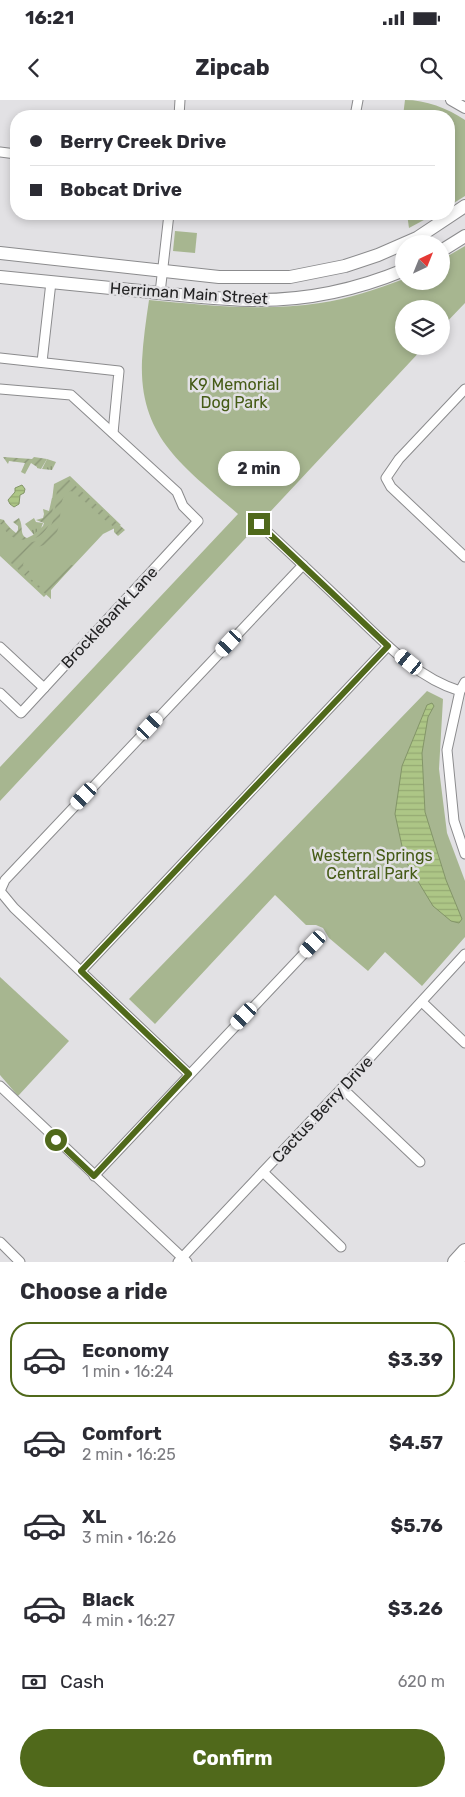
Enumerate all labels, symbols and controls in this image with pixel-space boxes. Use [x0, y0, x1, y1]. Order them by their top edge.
text: 16:21 [25, 6, 74, 29]
icon: back [20, 54, 48, 82]
text: Zipcab [195, 54, 270, 81]
icon: search [417, 54, 445, 82]
text: Berry Creek Drive [60, 130, 226, 153]
text: Bobcat Drive [60, 178, 182, 201]
north arrow [395, 235, 450, 290]
map controls [395, 235, 450, 355]
street label: Herriman Main Street [109, 278, 269, 308]
button: layers [395, 300, 450, 355]
park label: K9 Memorial Dog Park [189, 375, 279, 412]
callout: 2 min [218, 452, 300, 486]
text: 2 min [237, 459, 281, 478]
route end [248, 513, 270, 535]
street label: Brocklebank Lane [57, 562, 161, 672]
car [213, 627, 244, 659]
car [392, 647, 425, 677]
car [134, 710, 165, 742]
car [68, 780, 99, 812]
park label: Western Springs Central Park [311, 846, 433, 883]
car [297, 928, 328, 960]
car [228, 1000, 259, 1032]
street label: Cactus Berry Drive [268, 1052, 377, 1167]
route start [45, 1129, 67, 1151]
text: Choose a ride [20, 1278, 167, 1305]
icon: car [22, 1337, 67, 1382]
text: Economy [82, 1339, 169, 1362]
text: $3.39 [388, 1348, 443, 1371]
text: 1 min · 16:24 [82, 1362, 173, 1381]
icon: car [22, 1420, 67, 1465]
text: Comfort [82, 1422, 162, 1445]
text: $4.57 [389, 1431, 443, 1454]
text: 2 min · 16:25 [82, 1445, 176, 1464]
icon: car [22, 1503, 67, 1548]
text: XL [82, 1505, 106, 1528]
text: $5.76 [391, 1514, 443, 1537]
text: 3 min · 16:26 [82, 1528, 176, 1547]
icon: car [22, 1586, 67, 1631]
text: Black [82, 1588, 134, 1611]
text: $3.26 [388, 1597, 443, 1620]
text: 4 min · 16:27 [82, 1611, 175, 1630]
icon: cash [20, 1668, 48, 1696]
text: Cash [60, 1670, 104, 1693]
text: 620 m [398, 1672, 445, 1691]
button: Confirm [20, 1729, 445, 1787]

